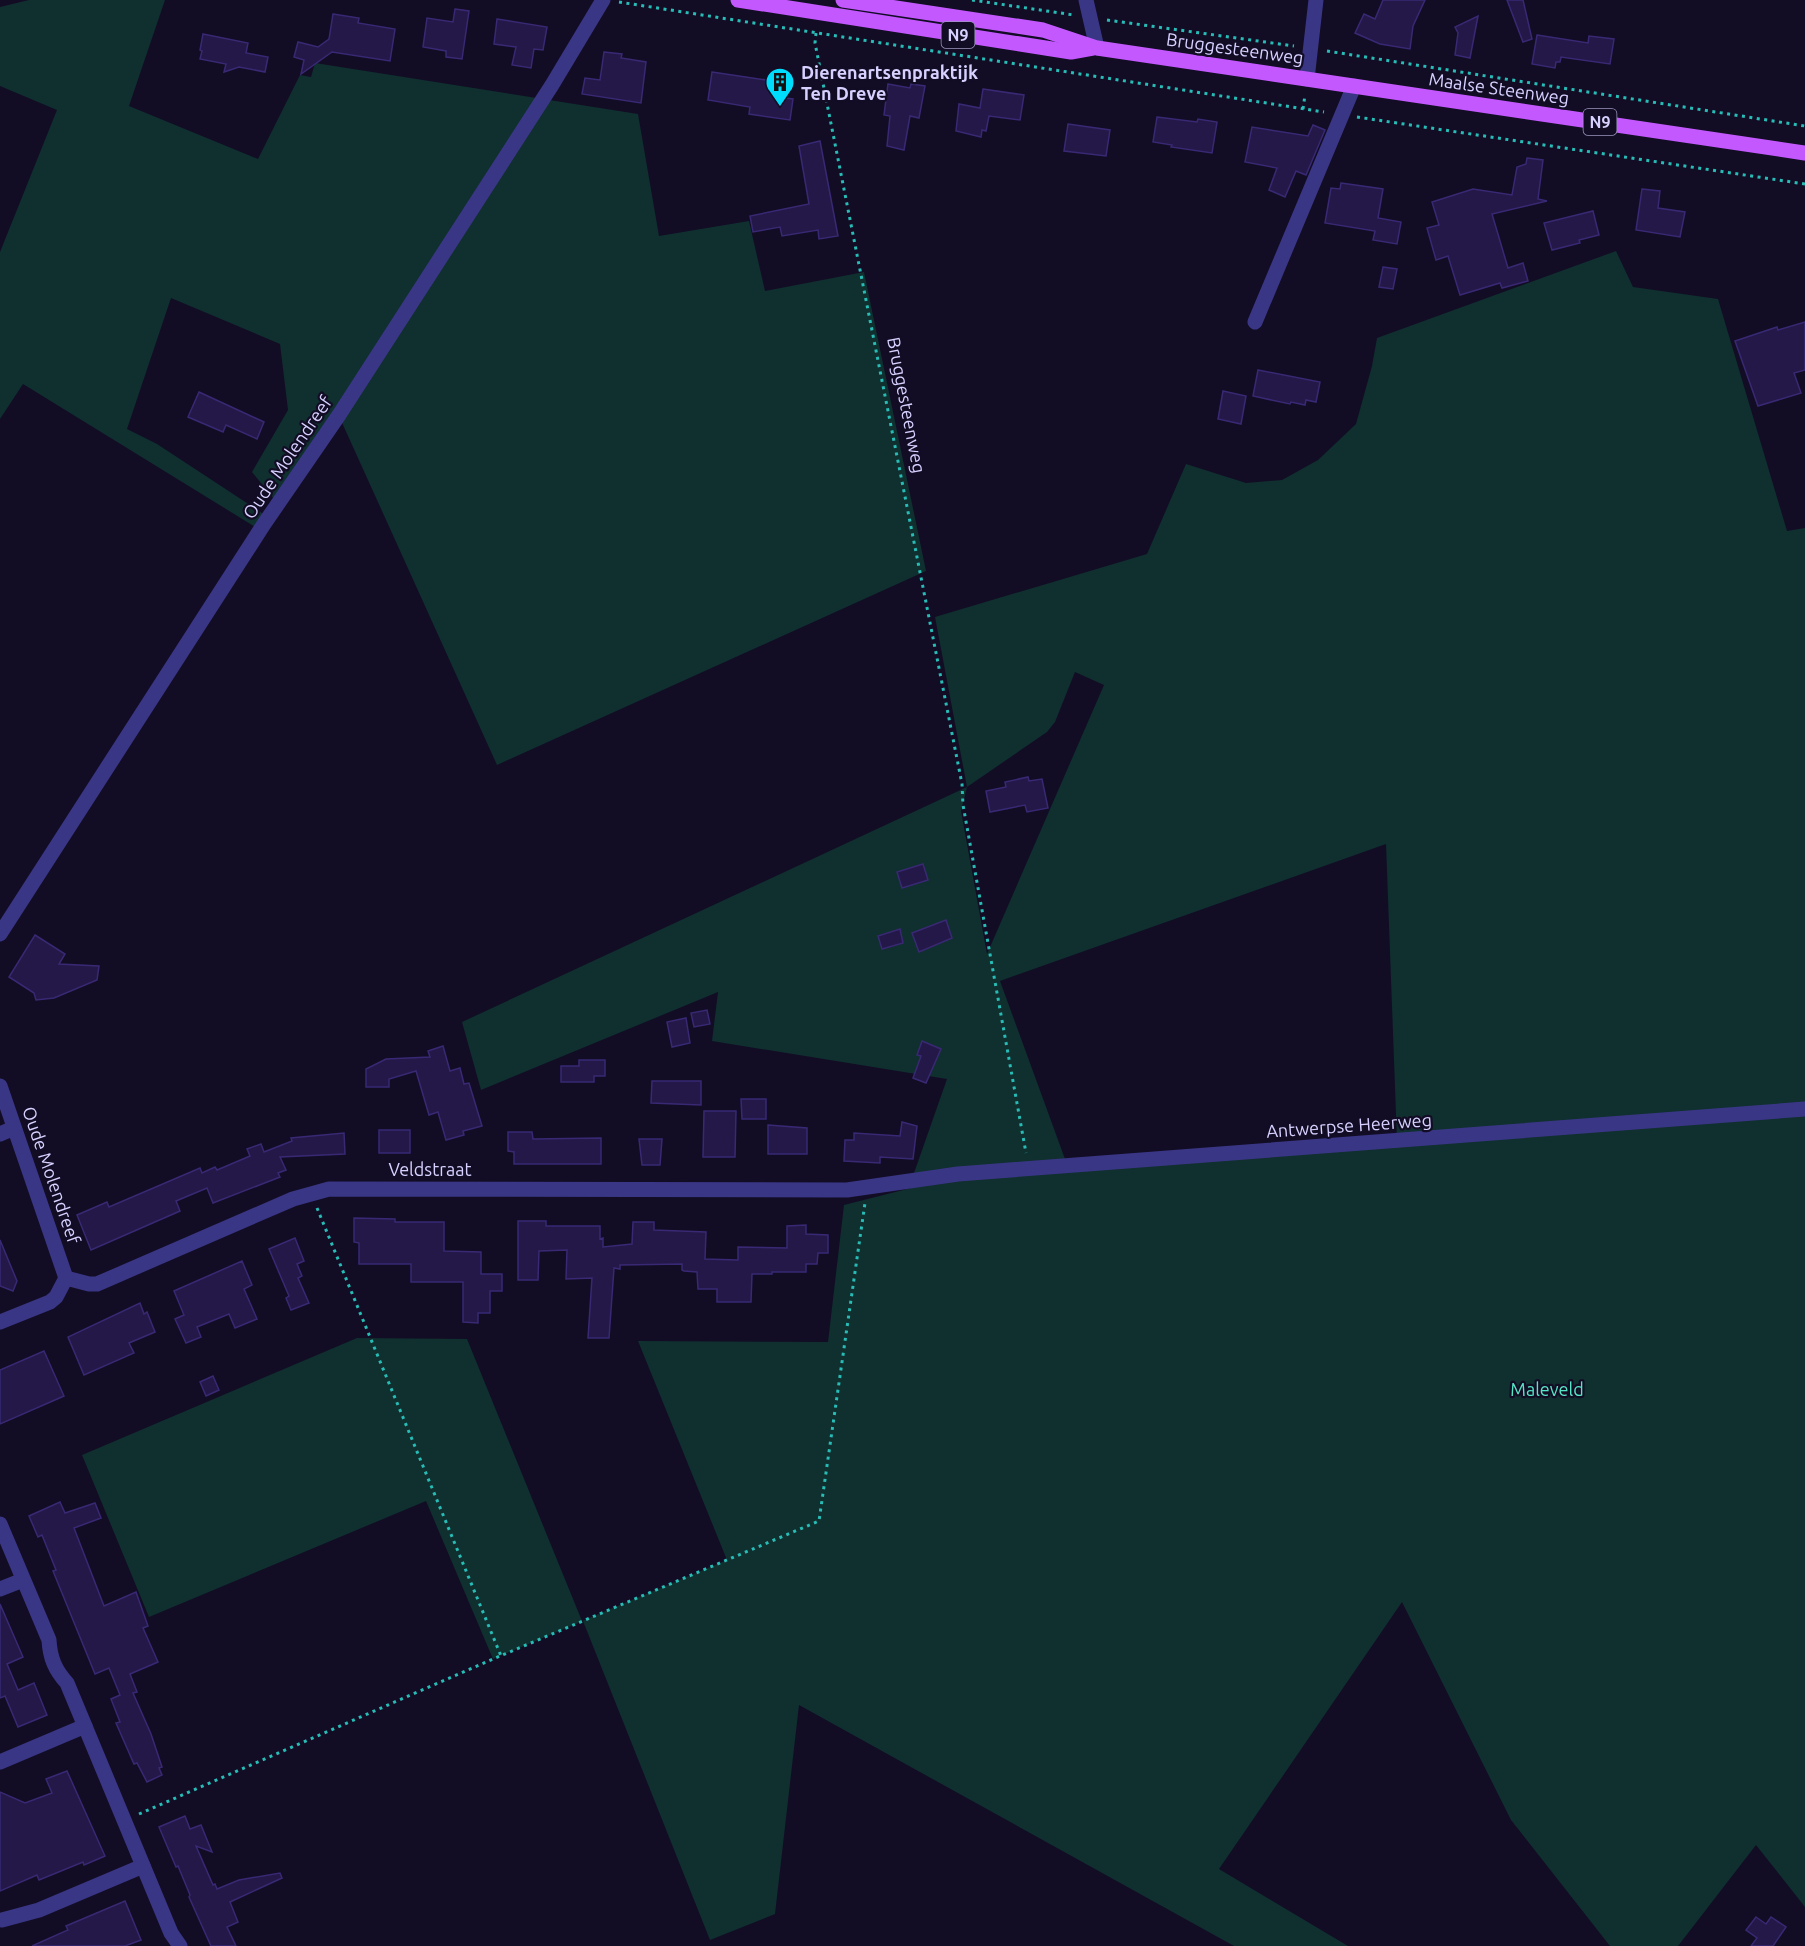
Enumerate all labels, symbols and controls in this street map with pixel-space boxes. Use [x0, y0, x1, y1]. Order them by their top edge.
road number: N9 [942, 22, 974, 48]
street label: Bruggesteenweg [1165, 28, 1305, 68]
place label: Dierenartsenpraktijk Ten Dreve [801, 62, 978, 103]
building icon: Dierenartsenpraktijk Ten Dreve [764, 66, 796, 108]
street label: Maalse Steenweg [1428, 68, 1570, 108]
road number: N9 [1584, 109, 1616, 135]
street label: Bruggesteenweg [884, 335, 930, 475]
street label: Oude Molendreef [238, 392, 336, 522]
street label: Oude Molendreef [19, 1104, 85, 1246]
street label: Antwerpse Heerweg [1265, 1109, 1433, 1141]
street label: Veldstraat [388, 1159, 472, 1179]
park label: Maleveld [1510, 1379, 1584, 1399]

